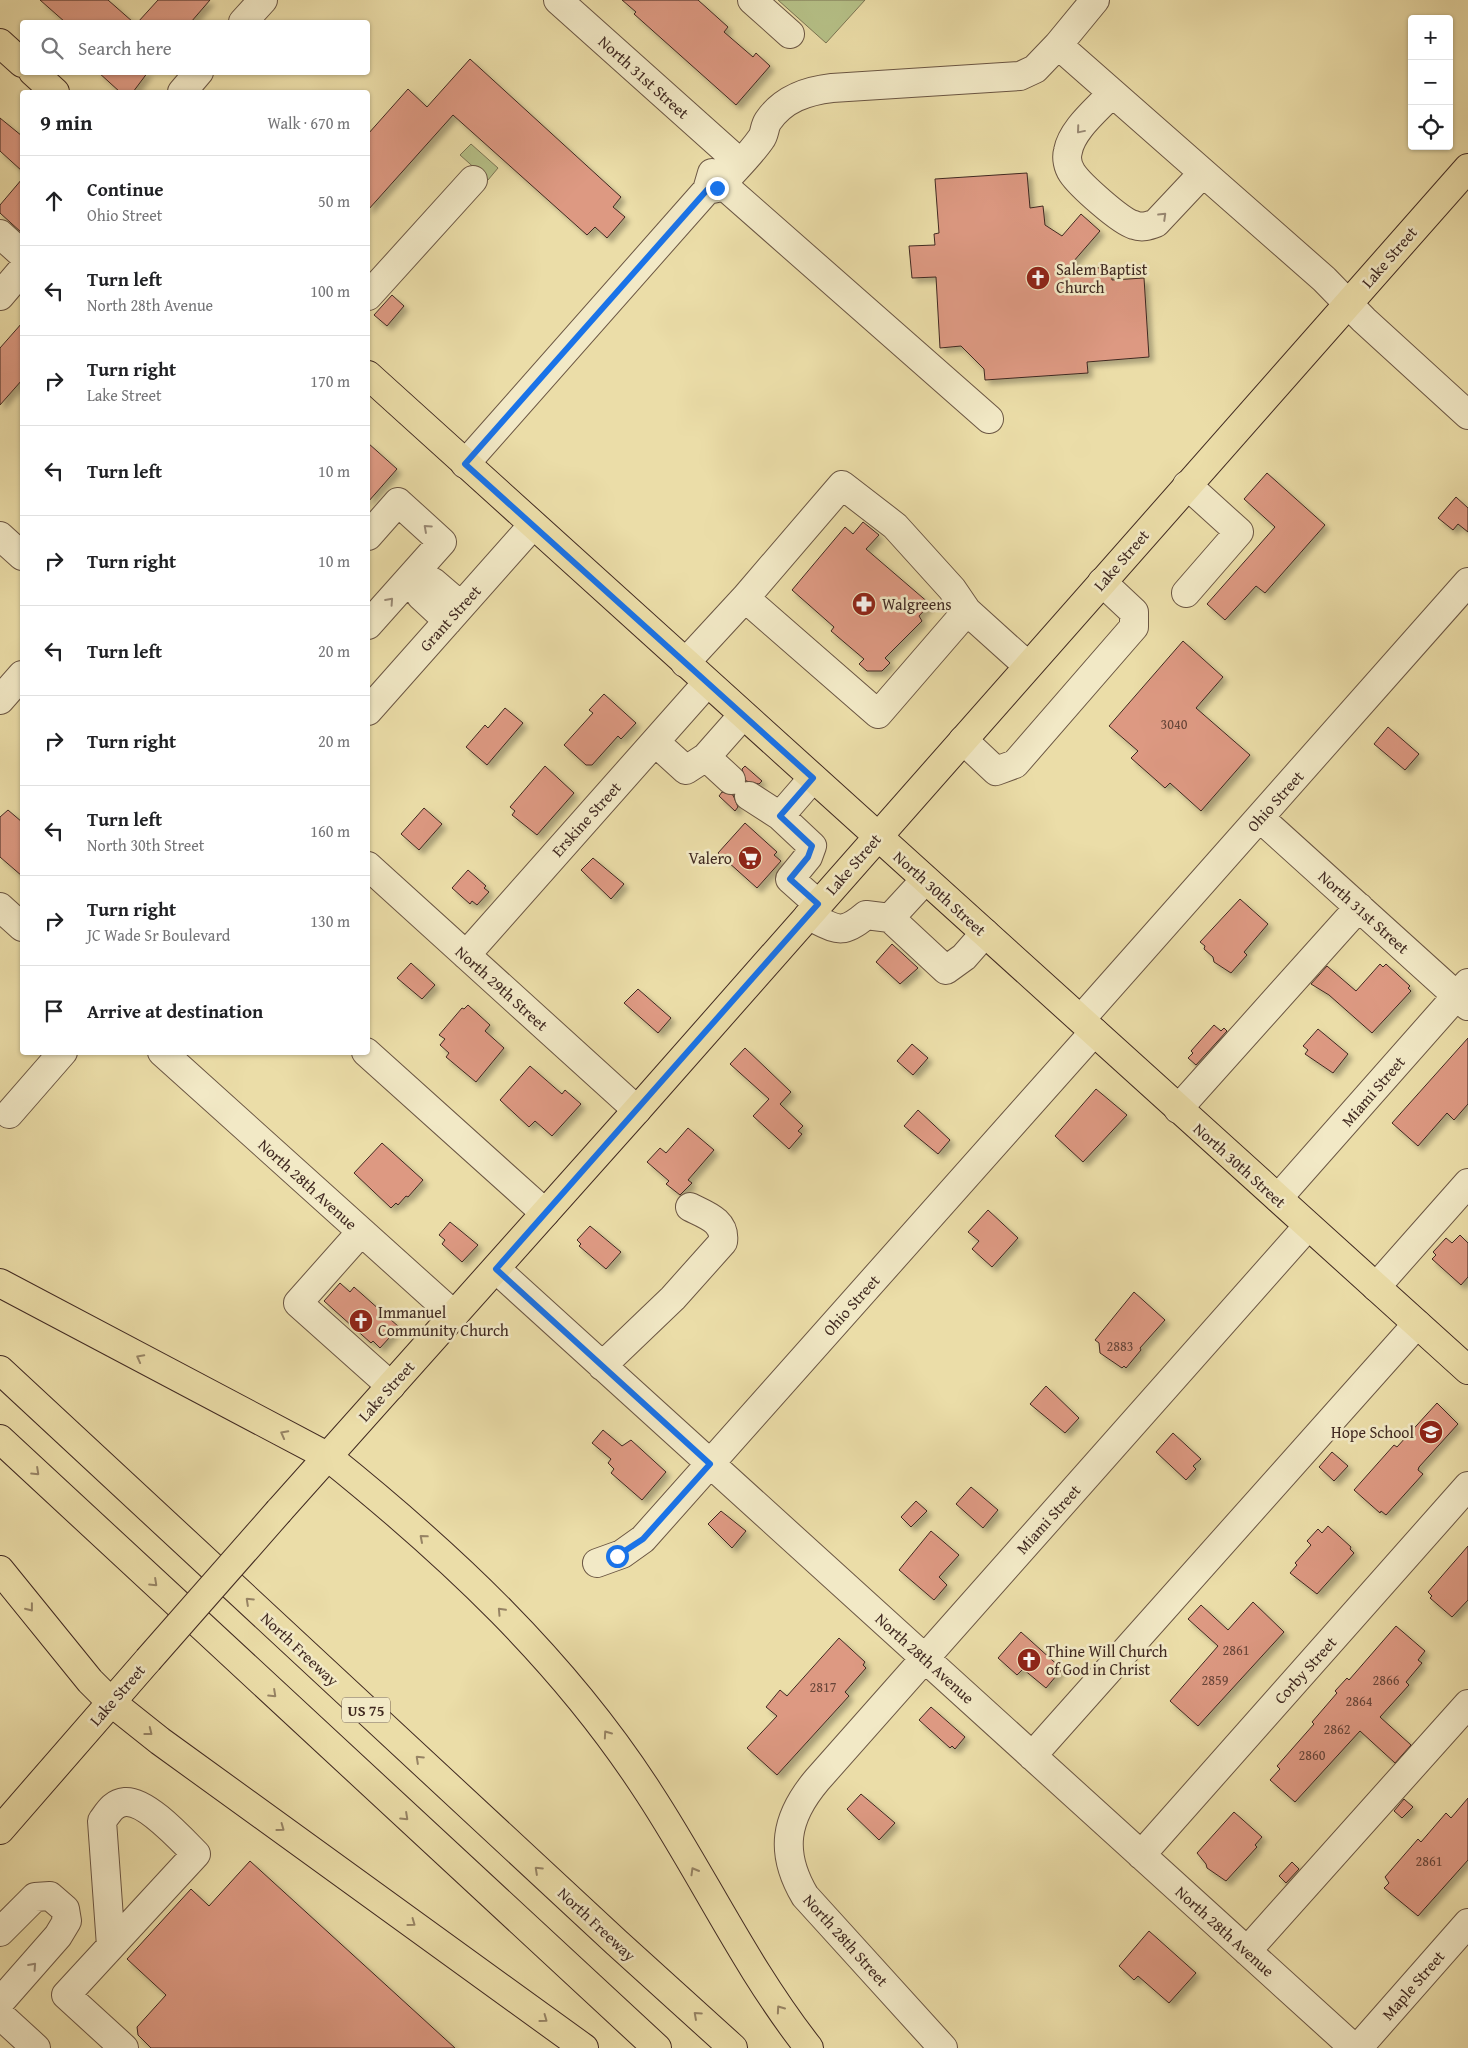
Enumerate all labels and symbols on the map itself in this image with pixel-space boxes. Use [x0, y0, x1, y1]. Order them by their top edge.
street label: North 31st Street [593, 30, 695, 125]
one-way arrow [1077, 124, 1086, 133]
route end [706, 177, 729, 200]
one-way arrow [1157, 213, 1166, 222]
street label: Lake Street [1355, 221, 1423, 293]
place label: Salem Baptist Church [1056, 257, 1148, 299]
church icon: Salem Baptist Church [1025, 265, 1051, 291]
street label: Lake Street [1087, 524, 1155, 596]
one-way arrow [424, 525, 433, 534]
street label: Grant Street [414, 579, 487, 657]
pharmacy icon: Walgreens [851, 591, 877, 617]
place label: Walgreens [882, 592, 952, 616]
one-way arrow [384, 597, 393, 606]
house number: 3040 [1161, 714, 1188, 734]
street label: Ohio Street [1241, 765, 1309, 837]
street label: Erskine Street [546, 776, 627, 862]
street label: Lake Street [819, 828, 887, 900]
supermarket icon: Valero [737, 845, 763, 871]
street label: North 30th Street [888, 845, 992, 941]
place label: Valero [688, 846, 732, 870]
street label: North 31st Street [1313, 865, 1415, 960]
street label: North 29th Street [450, 940, 554, 1036]
street label: Miami Street [1335, 1050, 1411, 1132]
street label: North 30th Street [1188, 1117, 1292, 1213]
street label: North 28th Avenue [253, 1133, 363, 1235]
street label: Ohio Street [817, 1269, 885, 1341]
place label: Immanuel Community Church [378, 1300, 509, 1342]
church icon: Immanuel Community Church [348, 1308, 374, 1334]
house number: 2883 [1107, 1336, 1133, 1356]
one-way arrow [136, 1354, 145, 1364]
street label: Lake Street [352, 1355, 420, 1427]
school or university icon: Hope School [1418, 1419, 1444, 1445]
place label: Hope School [1331, 1420, 1415, 1444]
one-way arrow [280, 1430, 289, 1440]
one-way arrow [30, 1466, 39, 1475]
street label: Miami Street [1010, 1478, 1086, 1559]
one-way arrow [420, 1535, 429, 1544]
route start [606, 1545, 629, 1568]
one-way arrow [149, 1577, 158, 1586]
one-way arrow [245, 1598, 254, 1607]
one-way arrow [25, 1602, 33, 1611]
street label: North Freeway [256, 1606, 344, 1692]
one-way arrow [498, 1607, 507, 1616]
street label: North 28th Avenue [870, 1607, 980, 1709]
street label: Corby Street [1268, 1631, 1342, 1709]
place label: Thine Will Church of God in Christ [1046, 1639, 1168, 1681]
house number: 2861 [1223, 1640, 1249, 1660]
church icon: Thine Will Church of God in Christ [1016, 1647, 1042, 1673]
street label: Lake Street [83, 1659, 151, 1731]
house number: 2859 [1202, 1670, 1229, 1690]
house number: 2866 [1373, 1670, 1400, 1690]
house number: 2817 [810, 1677, 837, 1697]
one-way arrow [268, 1688, 277, 1697]
house number: 2864 [1346, 1691, 1373, 1711]
road number: US 75 [342, 1698, 390, 1722]
house number: 2862 [1324, 1719, 1350, 1739]
one-way arrow [143, 1726, 153, 1735]
one-way arrow [604, 1730, 613, 1740]
house number: 2860 [1299, 1745, 1326, 1765]
one-way arrow [416, 1756, 425, 1765]
one-way arrow [399, 1811, 408, 1820]
one-way arrow [275, 1821, 284, 1831]
house number: 2861 [1416, 1851, 1442, 1871]
one-way arrow [535, 1867, 544, 1876]
one-way arrow [691, 1867, 701, 1876]
street label: North 28th Avenue [1170, 1880, 1280, 1982]
street label: North Freeway [553, 1881, 641, 1967]
street label: North 28th Street [798, 1888, 894, 1992]
one-way arrow [406, 1917, 416, 1926]
street label: Maple Street [1376, 1945, 1450, 2025]
one-way arrow [27, 1962, 36, 1971]
one-way arrow [777, 2005, 786, 2014]
one-way arrow [538, 2012, 547, 2022]
one-way arrow [693, 2012, 702, 2021]

